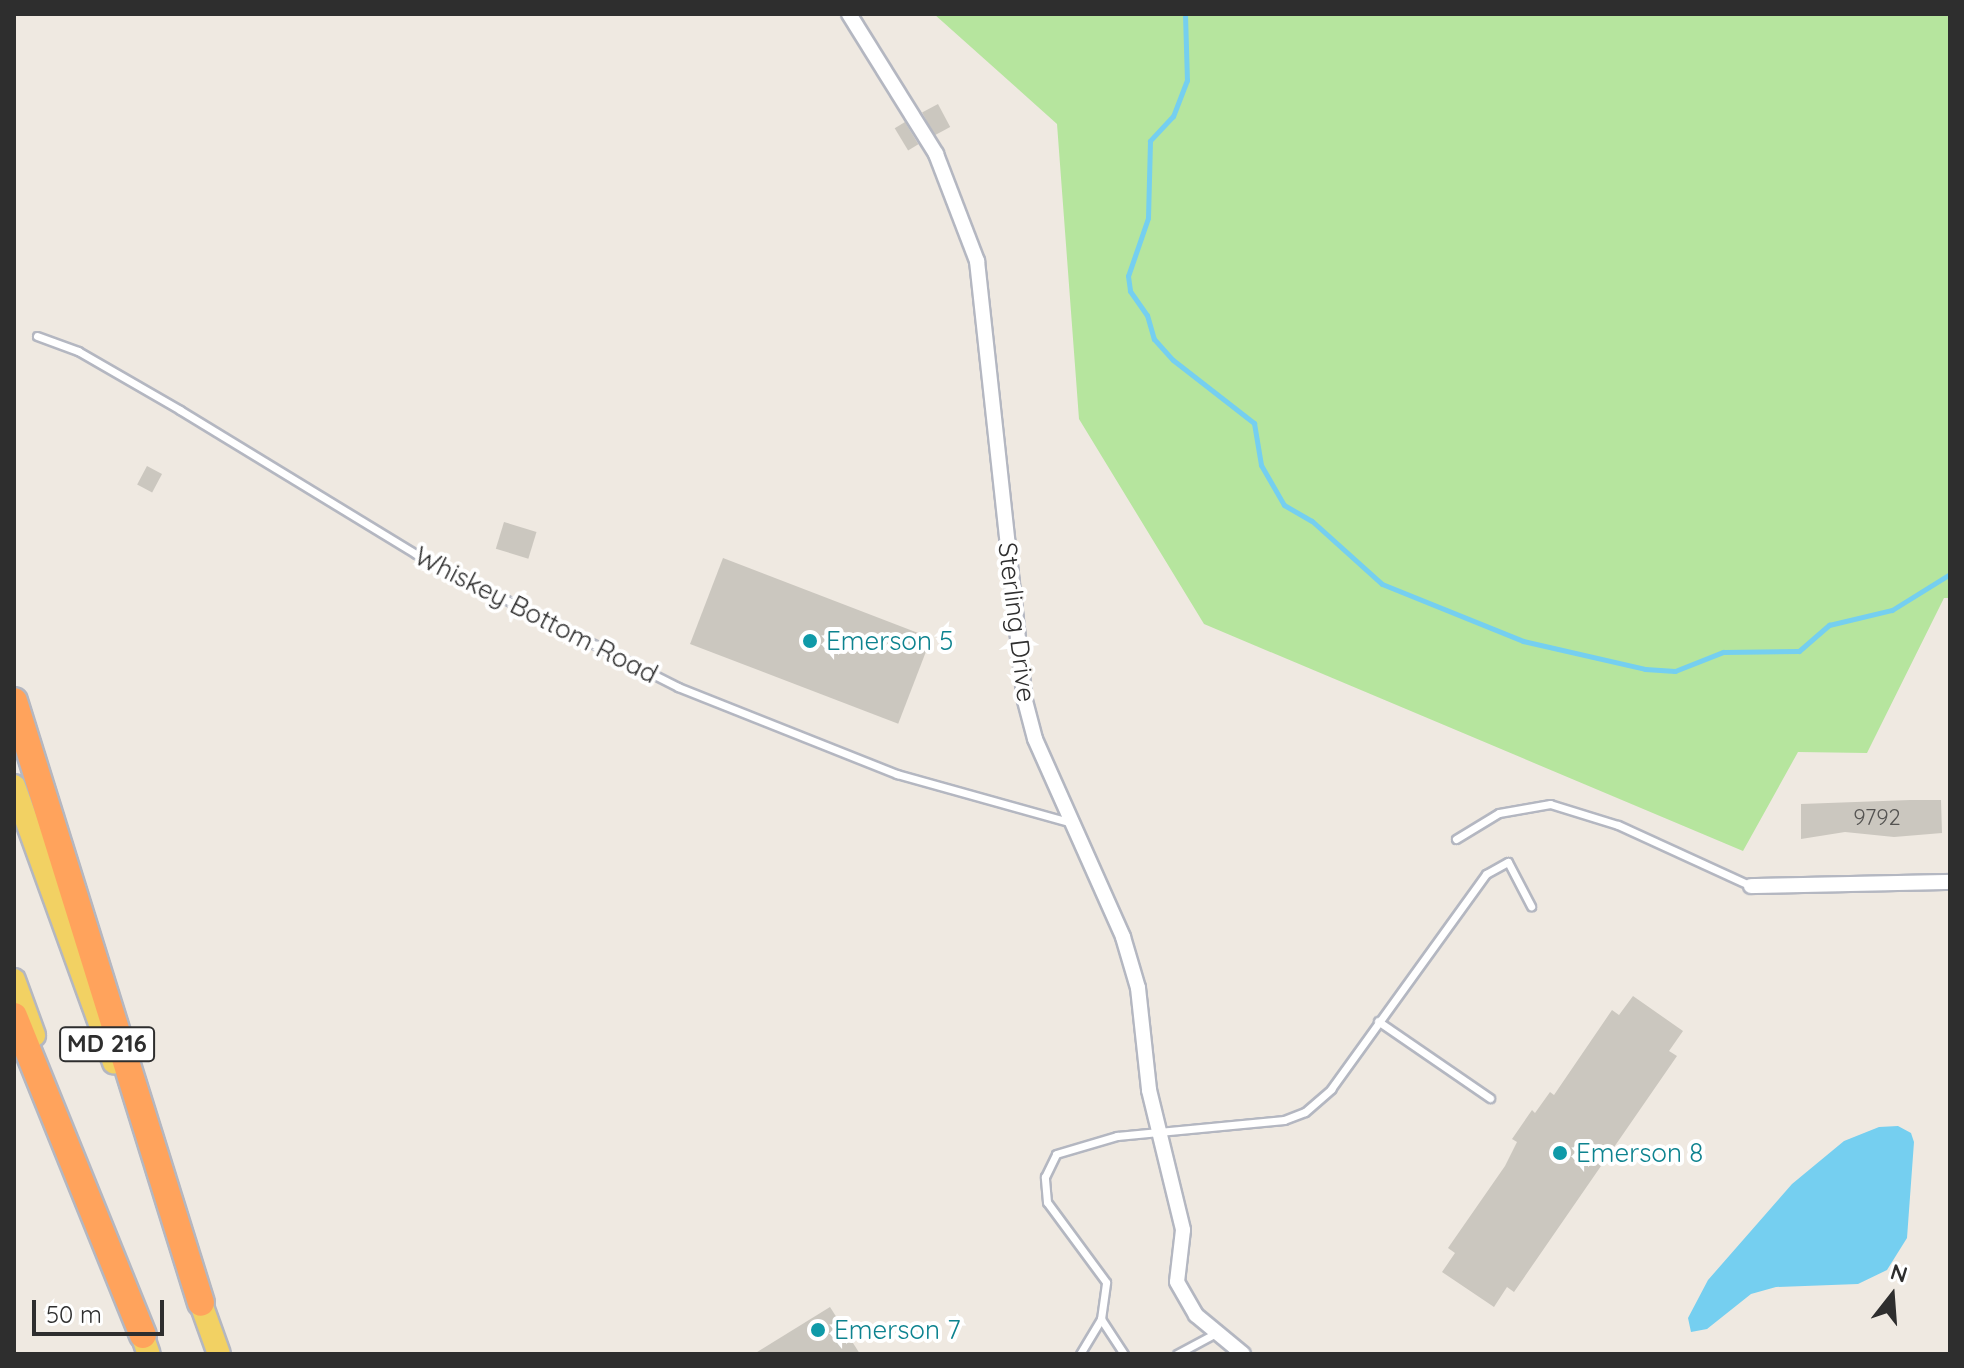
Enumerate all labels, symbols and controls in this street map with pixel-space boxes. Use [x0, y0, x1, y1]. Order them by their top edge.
street label: Whiskey Bottom Road [409, 540, 663, 690]
street label: Sterling Drive [992, 540, 1042, 704]
place label: Emerson 5 [826, 625, 953, 657]
marker: Emerson 5 [801, 632, 819, 650]
house number: 9792 [1853, 805, 1901, 831]
road number: MD 216 [59, 1024, 155, 1064]
place label: Emerson 8 [1576, 1137, 1703, 1169]
marker: Emerson 8 [1551, 1144, 1569, 1162]
north arrow [1852, 1256, 1932, 1336]
text: N [1887, 1257, 1911, 1289]
scale bar [36, 1284, 168, 1334]
text: 50 m [46, 1299, 102, 1329]
place label: Emerson 7 [834, 1314, 961, 1346]
marker: Emerson 7 [809, 1321, 827, 1339]

